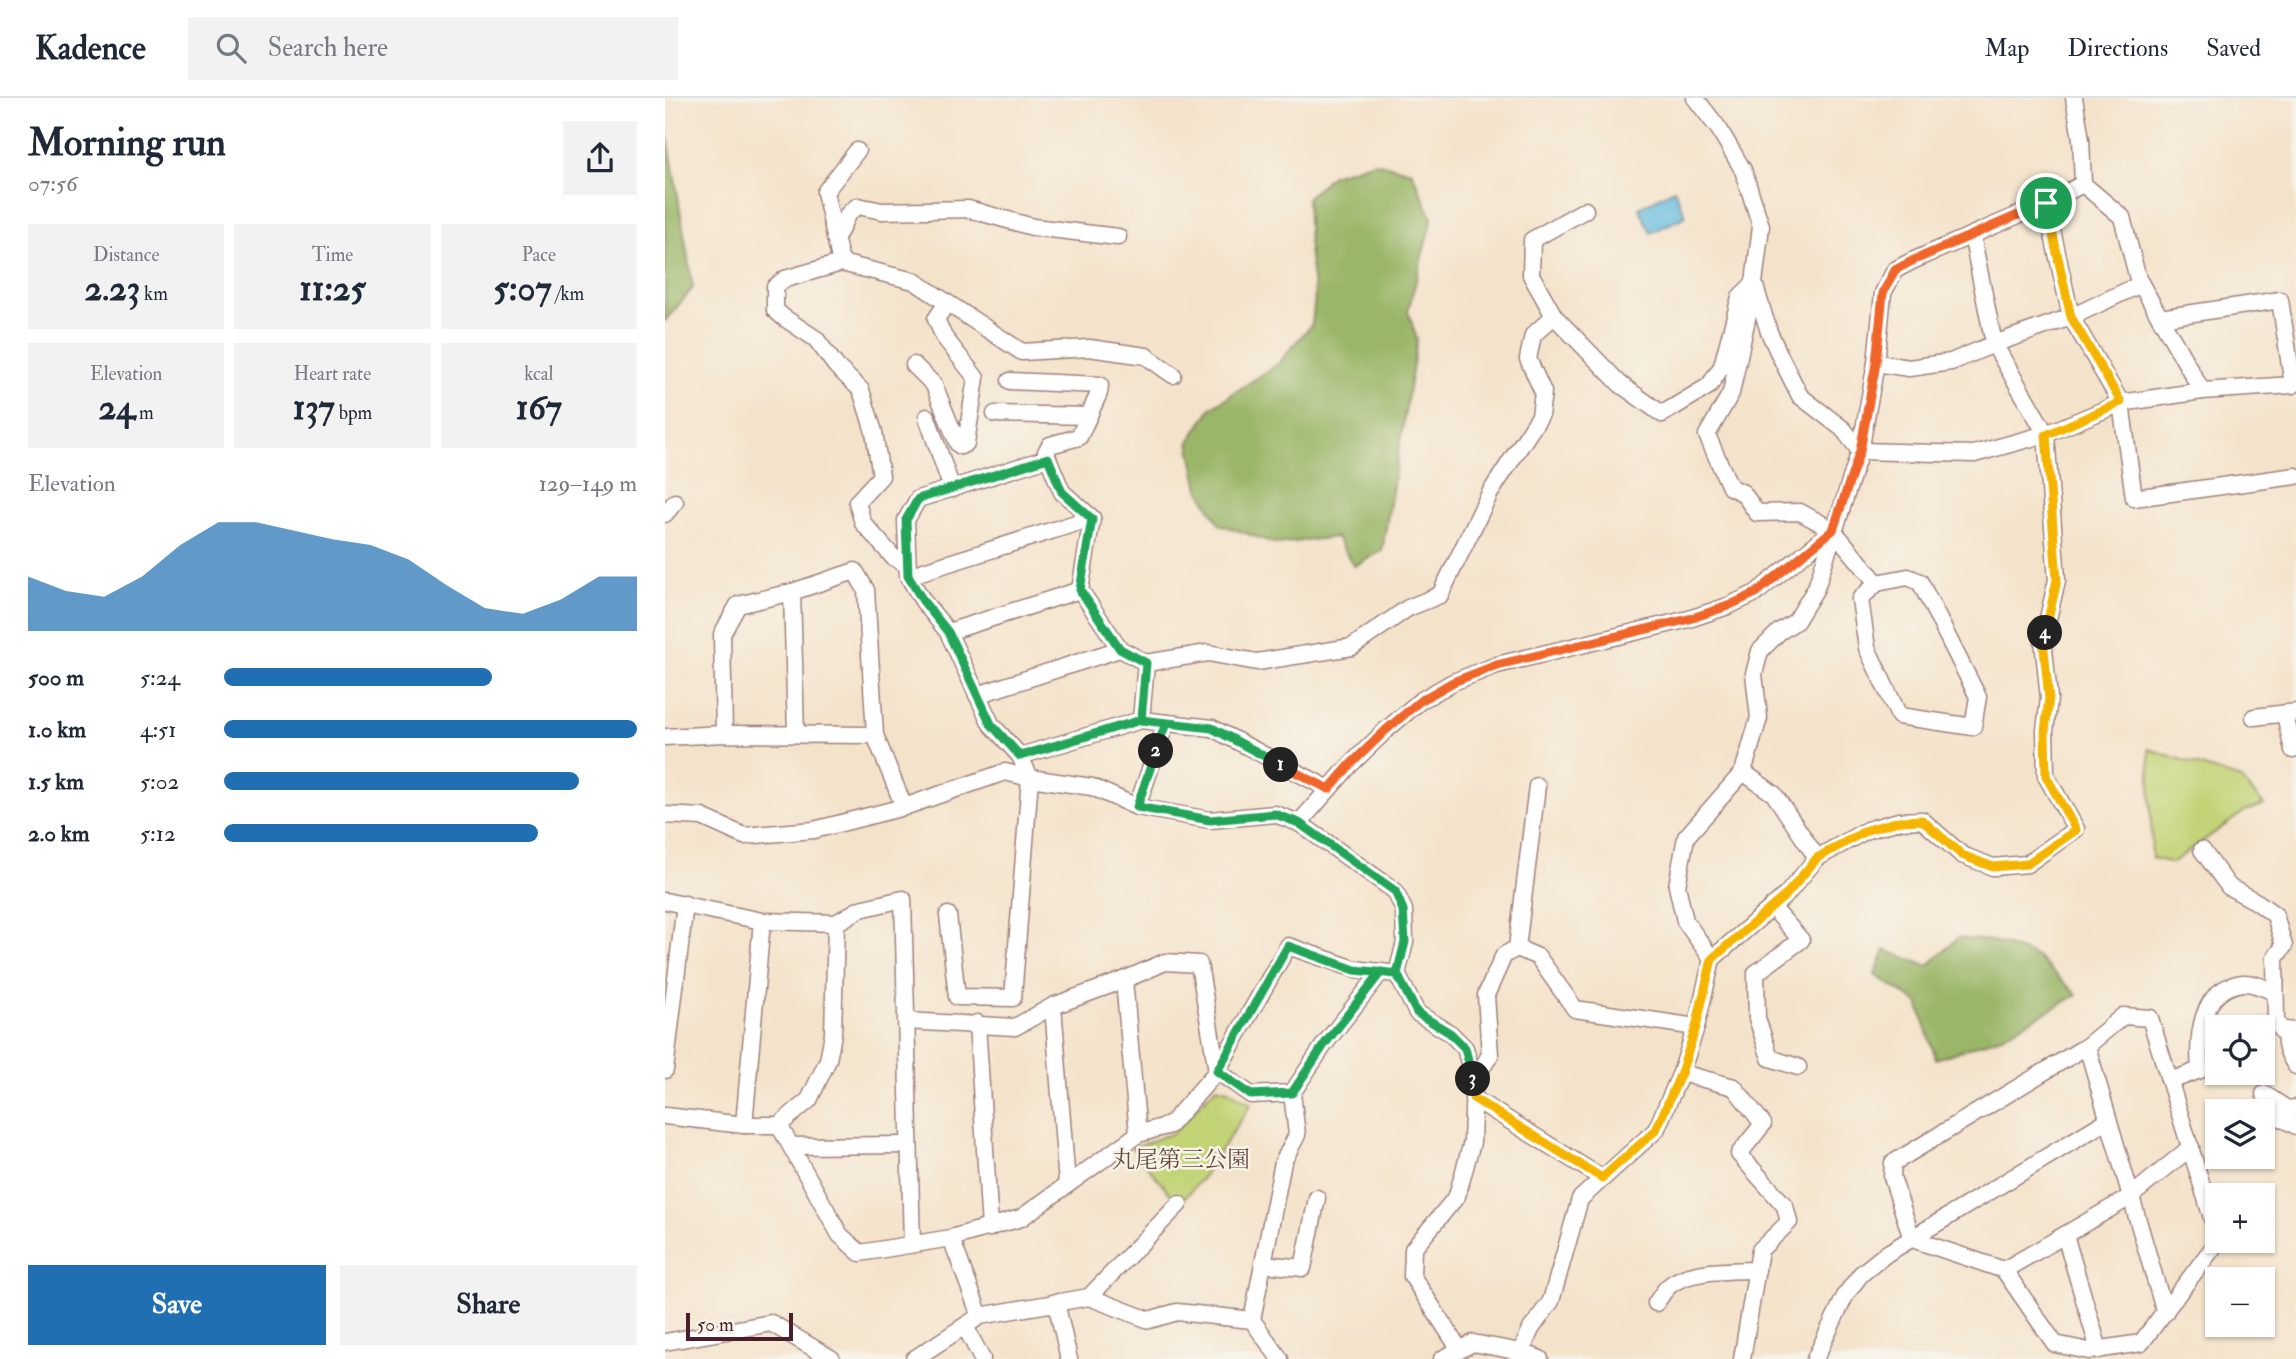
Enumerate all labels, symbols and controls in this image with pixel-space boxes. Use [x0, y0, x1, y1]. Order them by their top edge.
search box [188, 17, 678, 80]
text: Kadence [35, 28, 146, 69]
icon: search [212, 29, 250, 67]
text: Search here [268, 32, 388, 64]
text: Map [1984, 33, 2029, 64]
text: Directions [2067, 33, 2168, 64]
text: Saved [2206, 33, 2261, 64]
text: Morning run [28, 119, 226, 167]
button: share [563, 121, 637, 195]
text: 07:56 [28, 169, 78, 198]
pin [2016, 173, 2076, 233]
icon: arrive [2027, 184, 2065, 222]
text: Distance [93, 243, 159, 267]
text: Time [312, 243, 353, 267]
text: Pace [522, 243, 556, 267]
text: 2.23 [84, 267, 140, 311]
text: 11:25 [299, 267, 366, 311]
text: 5:07 [493, 267, 551, 311]
text: km [140, 282, 168, 306]
text: /km [551, 282, 584, 306]
text: Elevation [90, 362, 162, 386]
text: Heart rate [294, 362, 371, 386]
text: kcal [524, 362, 553, 386]
text: 24 [98, 386, 135, 430]
text: 137 [293, 386, 335, 430]
text: 167 [516, 386, 562, 430]
text: m [135, 401, 154, 425]
text: bpm [335, 401, 372, 425]
text: Elevation [28, 469, 116, 498]
text: 129–149 m [539, 469, 637, 498]
pin: 4 [2027, 616, 2063, 650]
text: 4 [2039, 620, 2050, 644]
text: 500 m [28, 663, 84, 692]
text: 5:24 [140, 663, 180, 692]
text: 1.0 km [28, 715, 86, 744]
text: 4:51 [140, 715, 176, 744]
pin: 2 [1139, 734, 1173, 768]
text: 2 [1151, 738, 1160, 762]
pin: 1 [1263, 748, 1299, 782]
text: 1 [1277, 752, 1284, 776]
text: 1.5 km [28, 767, 84, 796]
text: 5:02 [140, 767, 179, 796]
text: 2.0 km [28, 819, 90, 848]
text: 5:12 [140, 819, 176, 848]
map controls [2205, 1015, 2275, 1337]
button: locate [2205, 1015, 2275, 1085]
pin: 3 [1455, 1062, 1491, 1096]
text: 3 [1469, 1066, 1476, 1090]
button: layers [2205, 1099, 2275, 1169]
park label: 丸尾第三公園 [1112, 1145, 1250, 1174]
button: + [2205, 1183, 2275, 1253]
button: Save [28, 1265, 326, 1345]
button: Share [340, 1265, 637, 1345]
button: − [2205, 1267, 2275, 1337]
scale bar [686, 1310, 793, 1342]
text: 50 m [697, 1313, 734, 1337]

